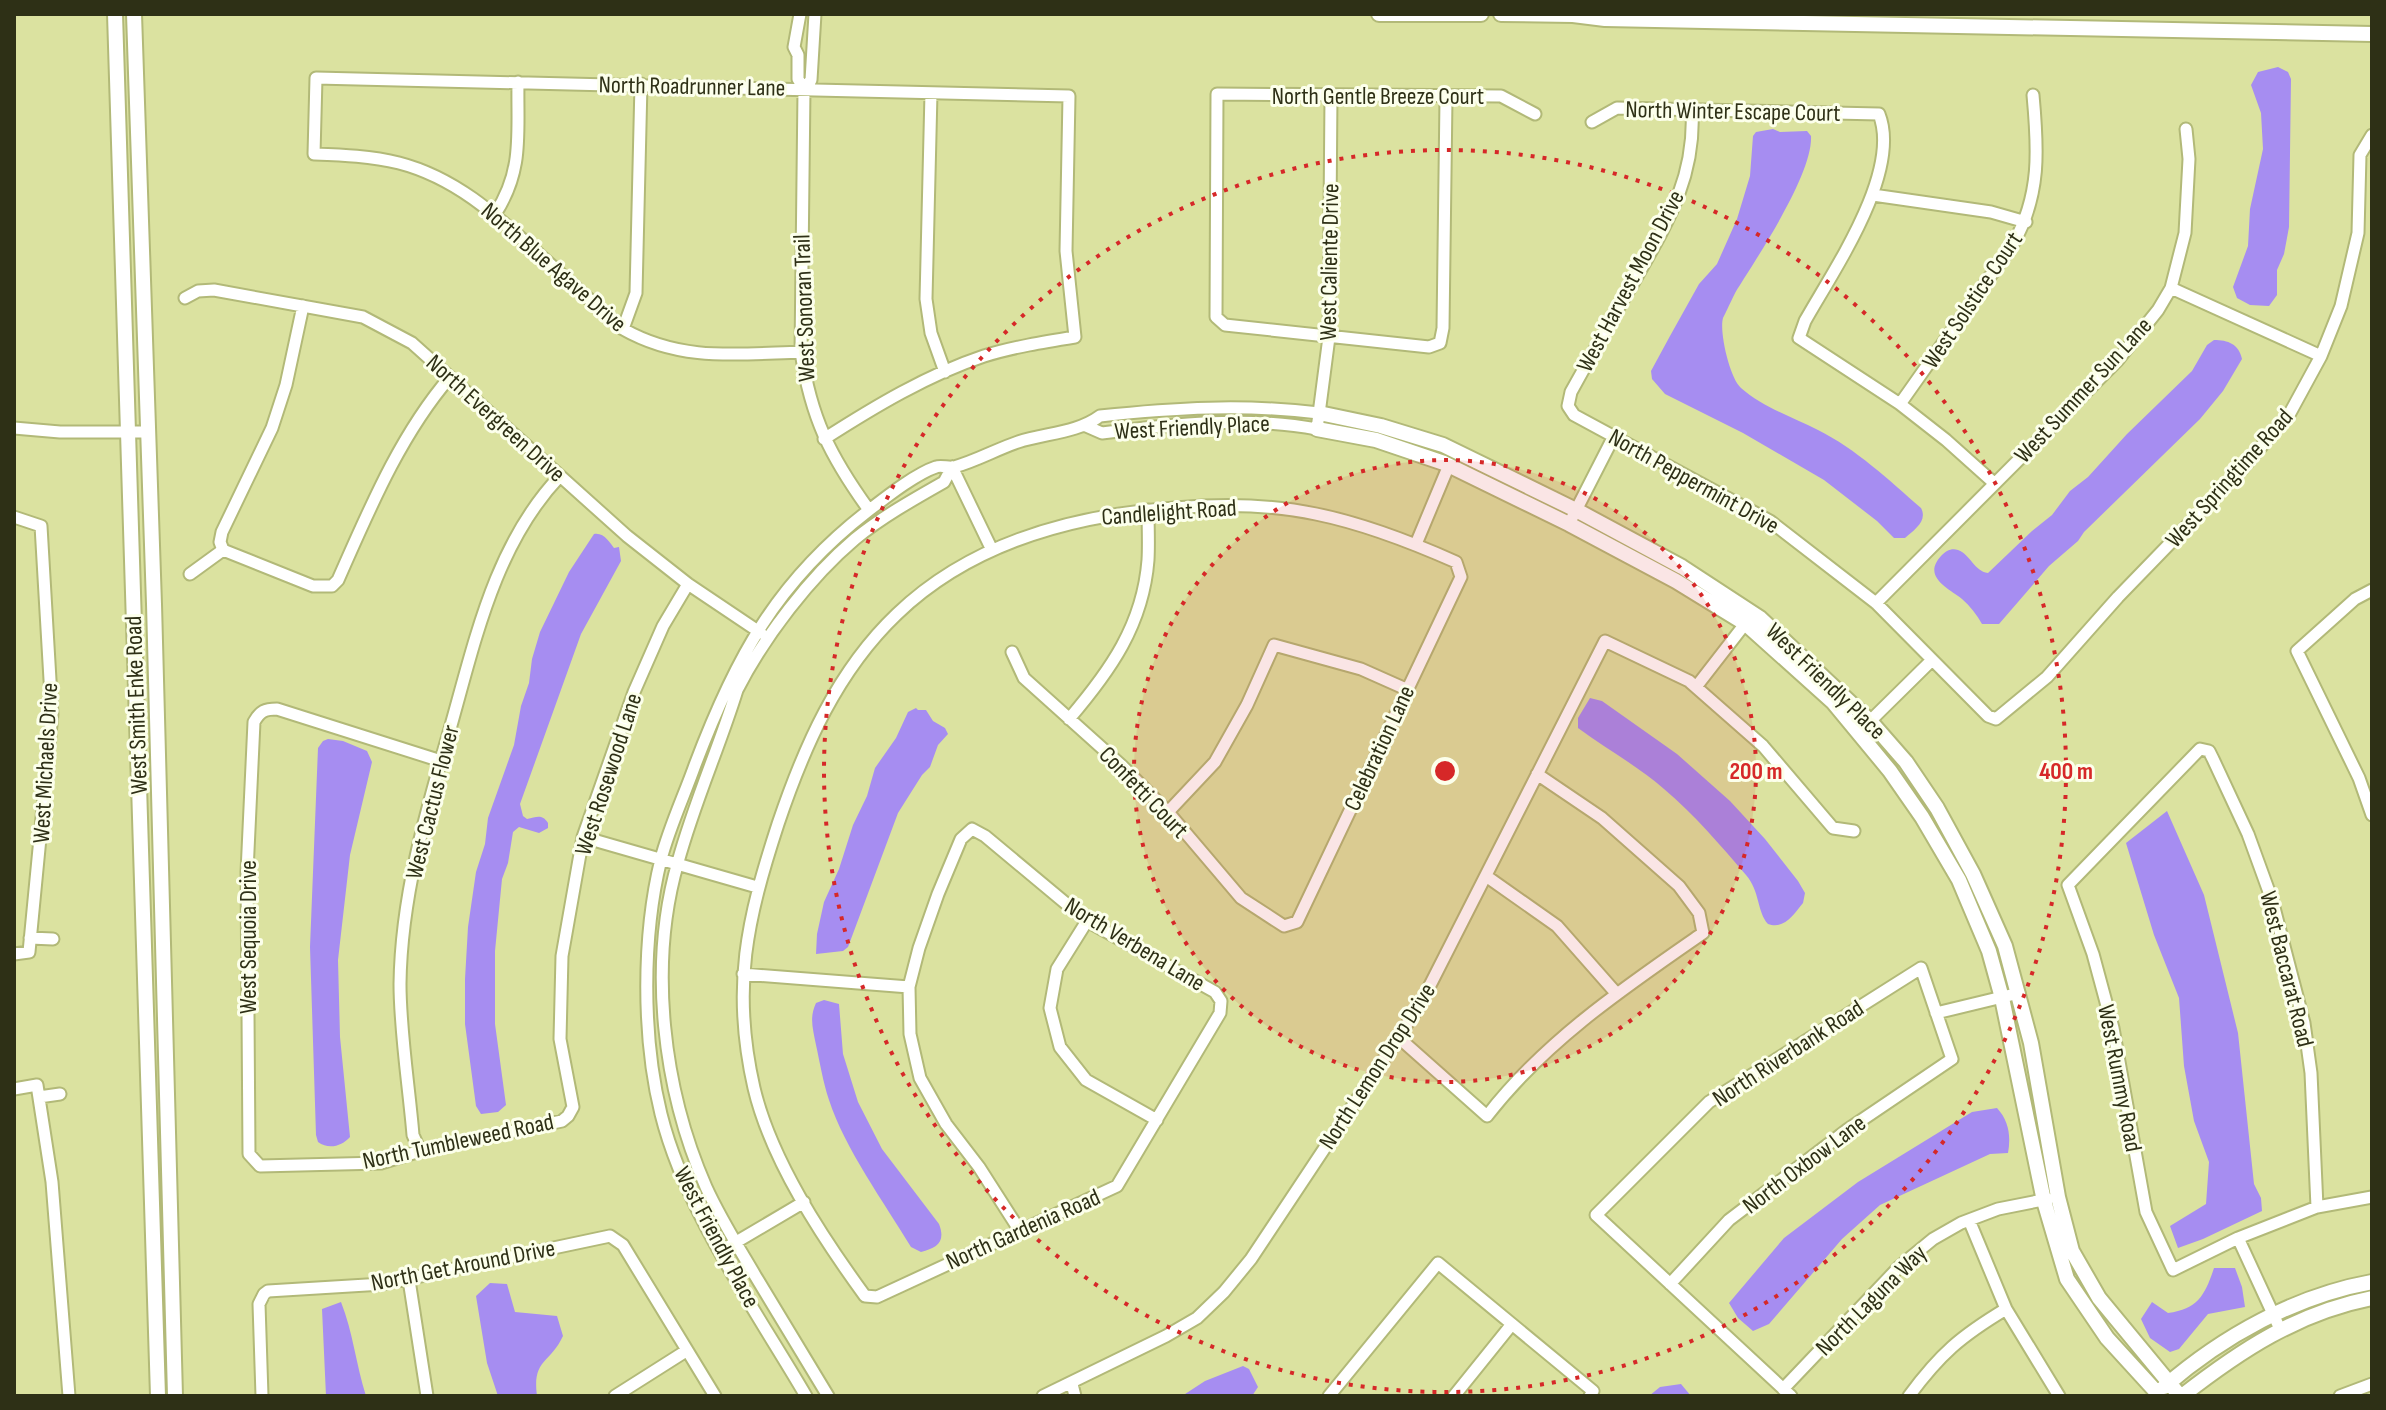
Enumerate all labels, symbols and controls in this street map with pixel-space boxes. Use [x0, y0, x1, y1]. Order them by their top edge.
street label: North Roadrunner Lane [598, 70, 786, 103]
street label: North Gentle Breeze Court [1272, 82, 1484, 111]
street label: North Winter Escape Court [1625, 95, 1841, 128]
street label: West Caliente Drive [1314, 183, 1345, 341]
street label: West Harvest Moon Drive [1570, 185, 1691, 377]
street label: North Blue Agave Drive [475, 196, 632, 338]
street label: West Solstice Court [1916, 226, 2029, 374]
street label: West Sonoran Trail [787, 234, 822, 382]
street label: West Summer Sun Lane [2008, 312, 2158, 469]
street label: North Evergreen Drive [420, 348, 571, 488]
street label: West Springtime Road [2160, 403, 2299, 554]
street label: West Friendly Place [1114, 409, 1270, 446]
street label: North Peppermint Drive [1603, 423, 1784, 540]
street label: Candlelight Road [1100, 493, 1238, 532]
street label: West Smith Enke Road [119, 615, 154, 795]
street label: West Friendly Place [1760, 617, 1892, 746]
street label: Celebration Lane [1338, 681, 1421, 815]
street label: West Michaels Drive [27, 682, 64, 844]
street label: West Rosewood Lane [569, 689, 648, 859]
street label: West Cactus Flower [399, 722, 466, 882]
street label: Confetti Court [1093, 740, 1195, 844]
centre of rings [1431, 757, 1459, 785]
text: 200 m [1729, 757, 1783, 786]
text: 400 m [2039, 757, 2093, 786]
street label: West Sequoia Drive [234, 860, 263, 1014]
street label: West Baccarat Road [2253, 888, 2320, 1050]
street label: North Verbena Lane [1059, 891, 1210, 998]
street label: North Lemon Drop Drive [1313, 978, 1442, 1155]
street label: North Riverbank Road [1707, 994, 1869, 1113]
street label: West Rummy Road [2091, 1002, 2148, 1154]
street label: North Tumbleweed Road [360, 1107, 556, 1176]
street label: North Oxbow Lane [1737, 1109, 1872, 1220]
street label: West Friendly Place [667, 1162, 766, 1313]
street label: North Gardenia Road [942, 1182, 1105, 1276]
street label: North Get Around Drive [369, 1233, 558, 1298]
street label: North Laguna Way [1810, 1239, 1933, 1362]

